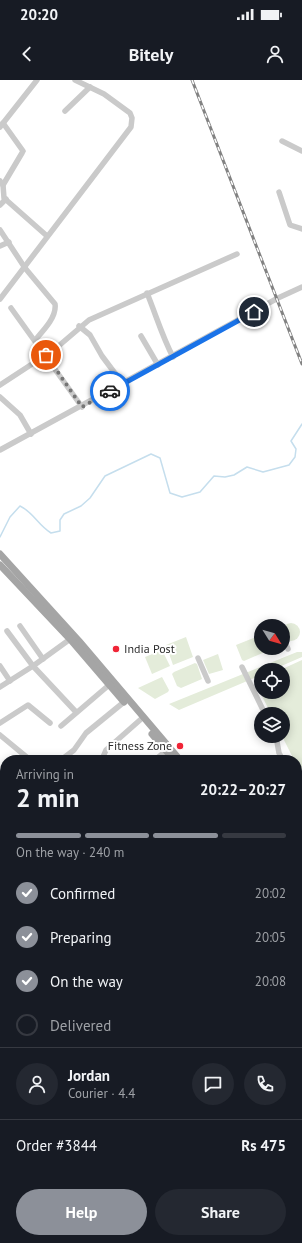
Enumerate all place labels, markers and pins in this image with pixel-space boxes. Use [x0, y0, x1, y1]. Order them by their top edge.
pin [237, 295, 271, 329]
pin [29, 338, 63, 372]
place label: India Post [124, 641, 175, 656]
marker: India Post [111, 644, 121, 654]
place label: Fitness Zone [108, 738, 172, 753]
marker: Fitness Zone [175, 741, 185, 751]

